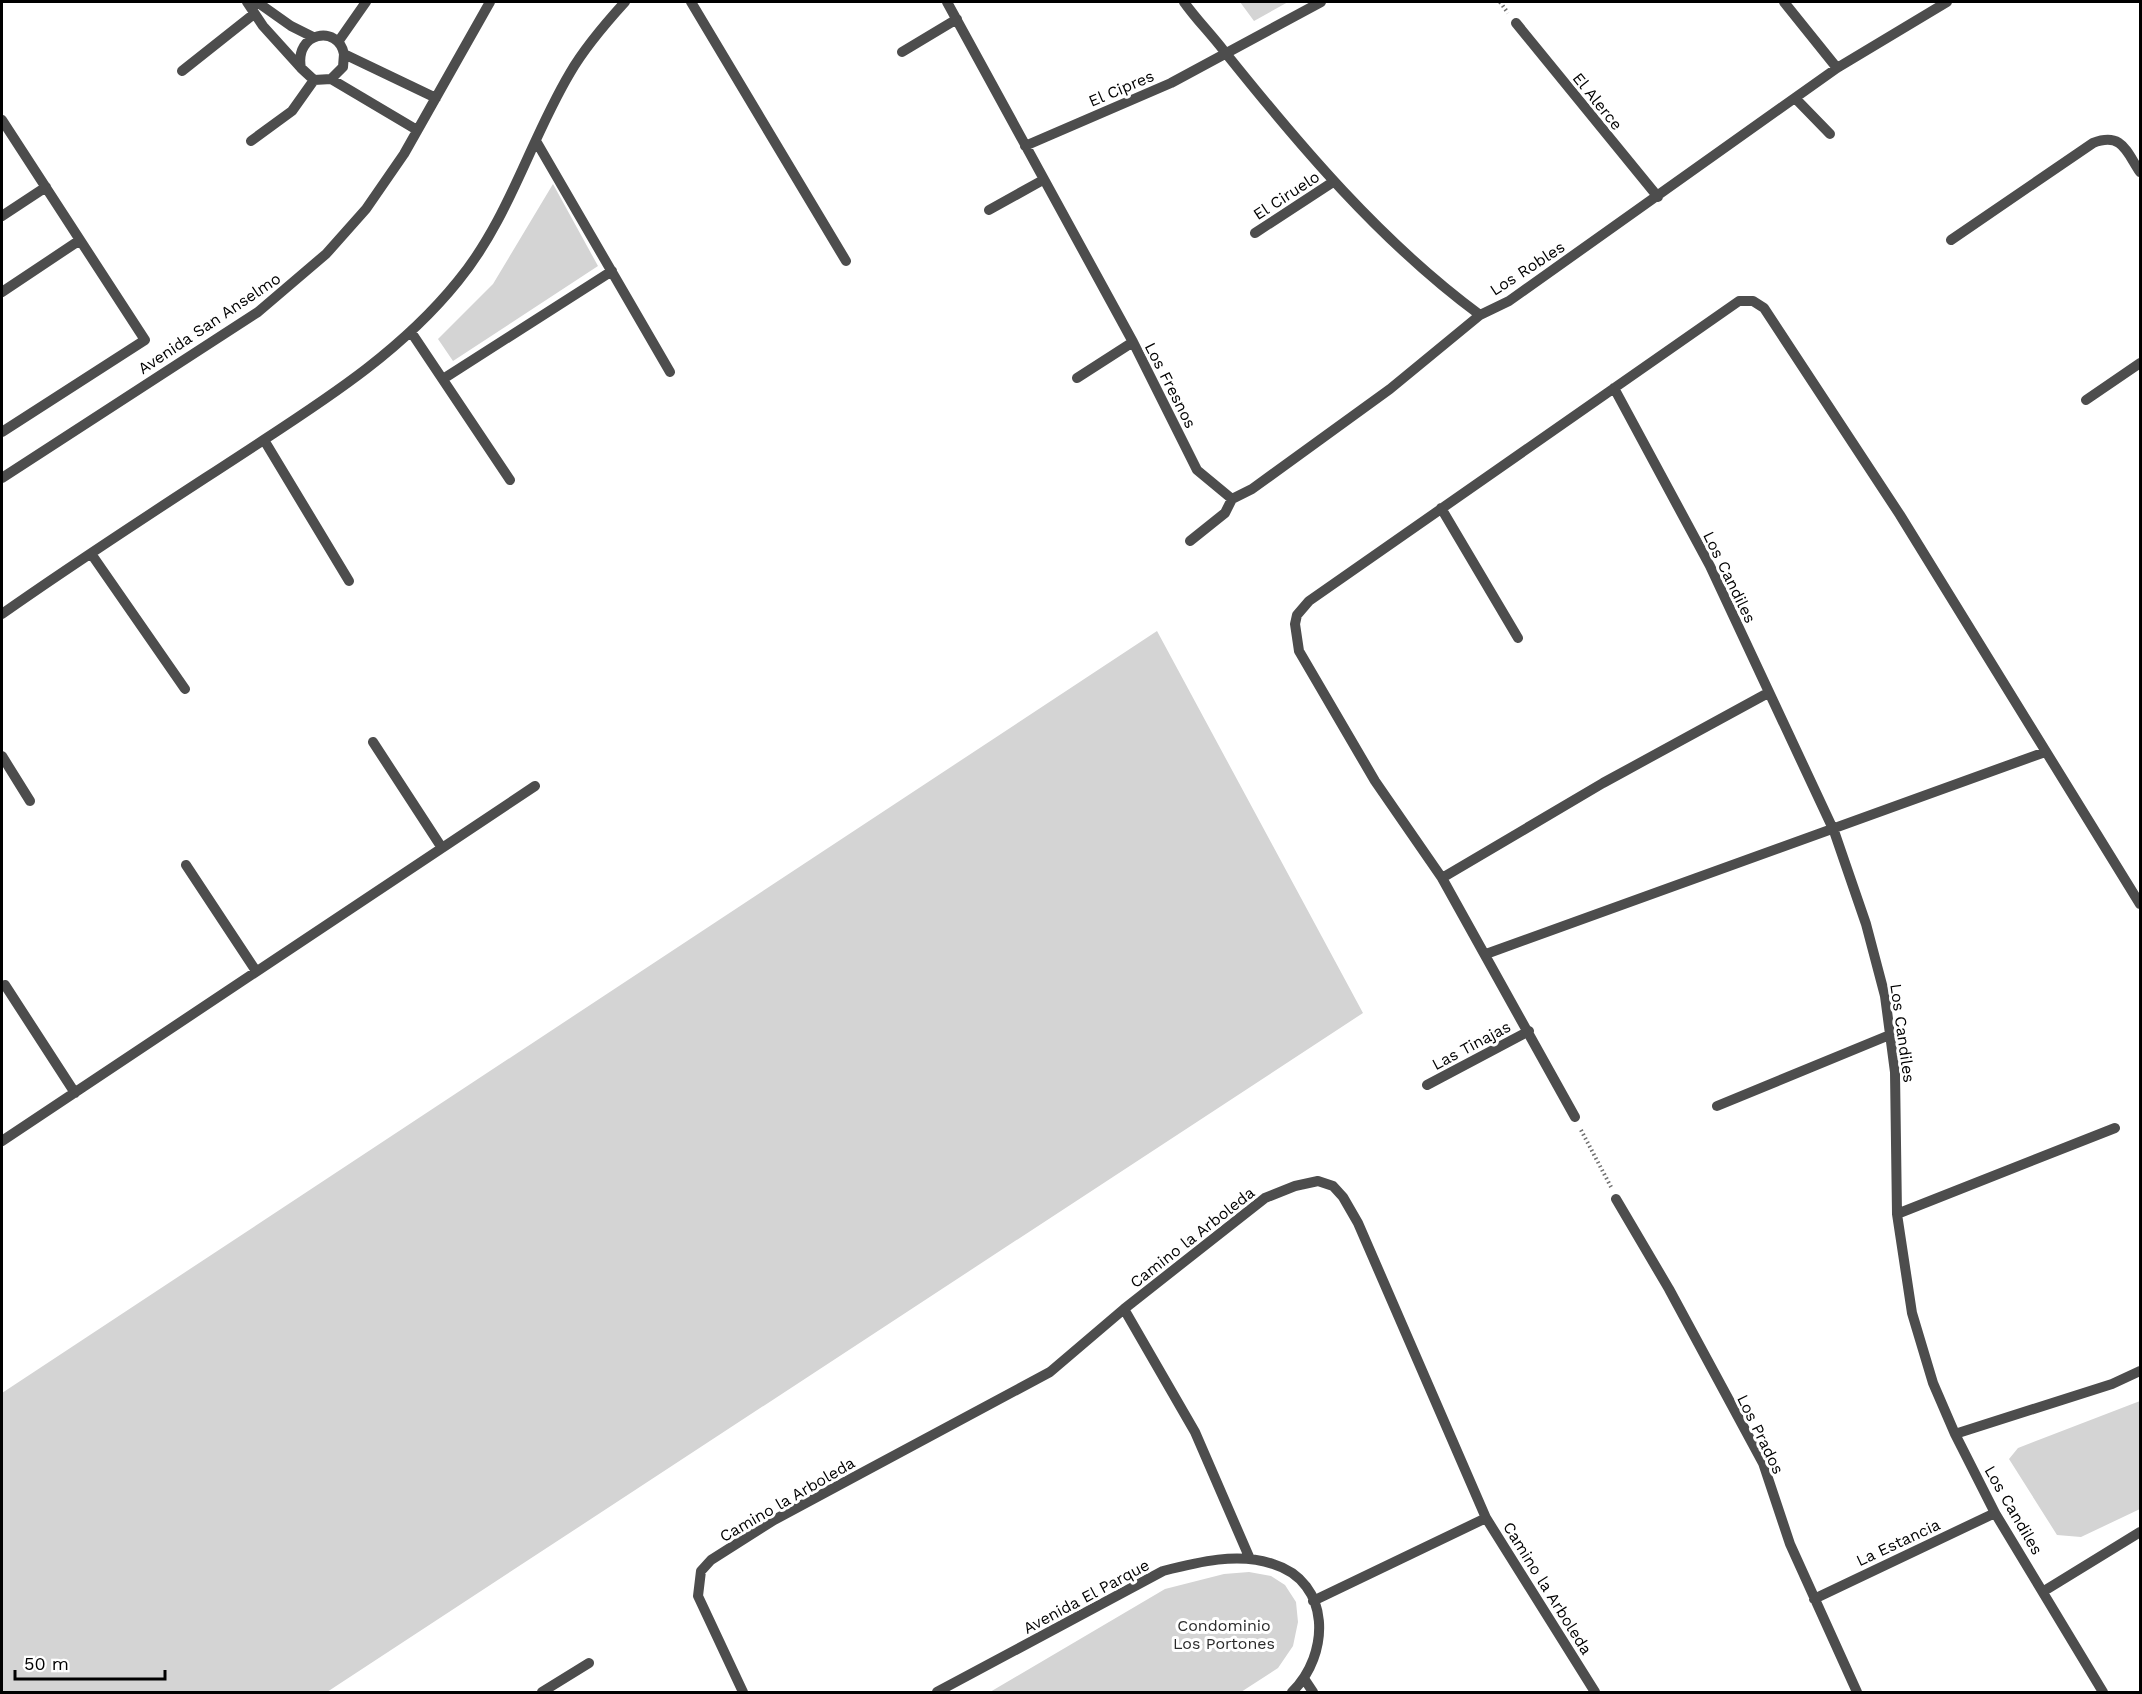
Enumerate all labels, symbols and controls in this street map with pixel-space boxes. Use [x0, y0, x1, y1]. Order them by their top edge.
street label: El Cipres [1086, 66, 1157, 111]
street label: El Alerce [1569, 69, 1627, 134]
street label: El Ciruelo [1249, 167, 1323, 224]
street label: Los Robles [1486, 237, 1568, 300]
street label: Avenida San Anselmo [134, 269, 284, 378]
street label: Los Fresnos [1141, 339, 1200, 431]
street label: Los Candiles [1699, 528, 1760, 626]
street label: Los Candiles [1886, 982, 1919, 1084]
street label: Las Tinajas [1429, 1017, 1514, 1074]
street label: Camino la Arboleda [1126, 1183, 1258, 1292]
street label: Los Prados [1733, 1391, 1788, 1477]
street label: Camino la Arboleda [716, 1453, 858, 1546]
street label: Los Candiles [1980, 1462, 2047, 1558]
street label: La Estancia [1853, 1515, 1943, 1570]
street label: Camino la Arboleda [1499, 1518, 1596, 1658]
street label: Avenida El Parque [1020, 1555, 1153, 1638]
park label: Condominio Los Portones [1173, 1616, 1275, 1653]
scale bar [15, 1643, 165, 1681]
text: 50 m [24, 1653, 69, 1674]

